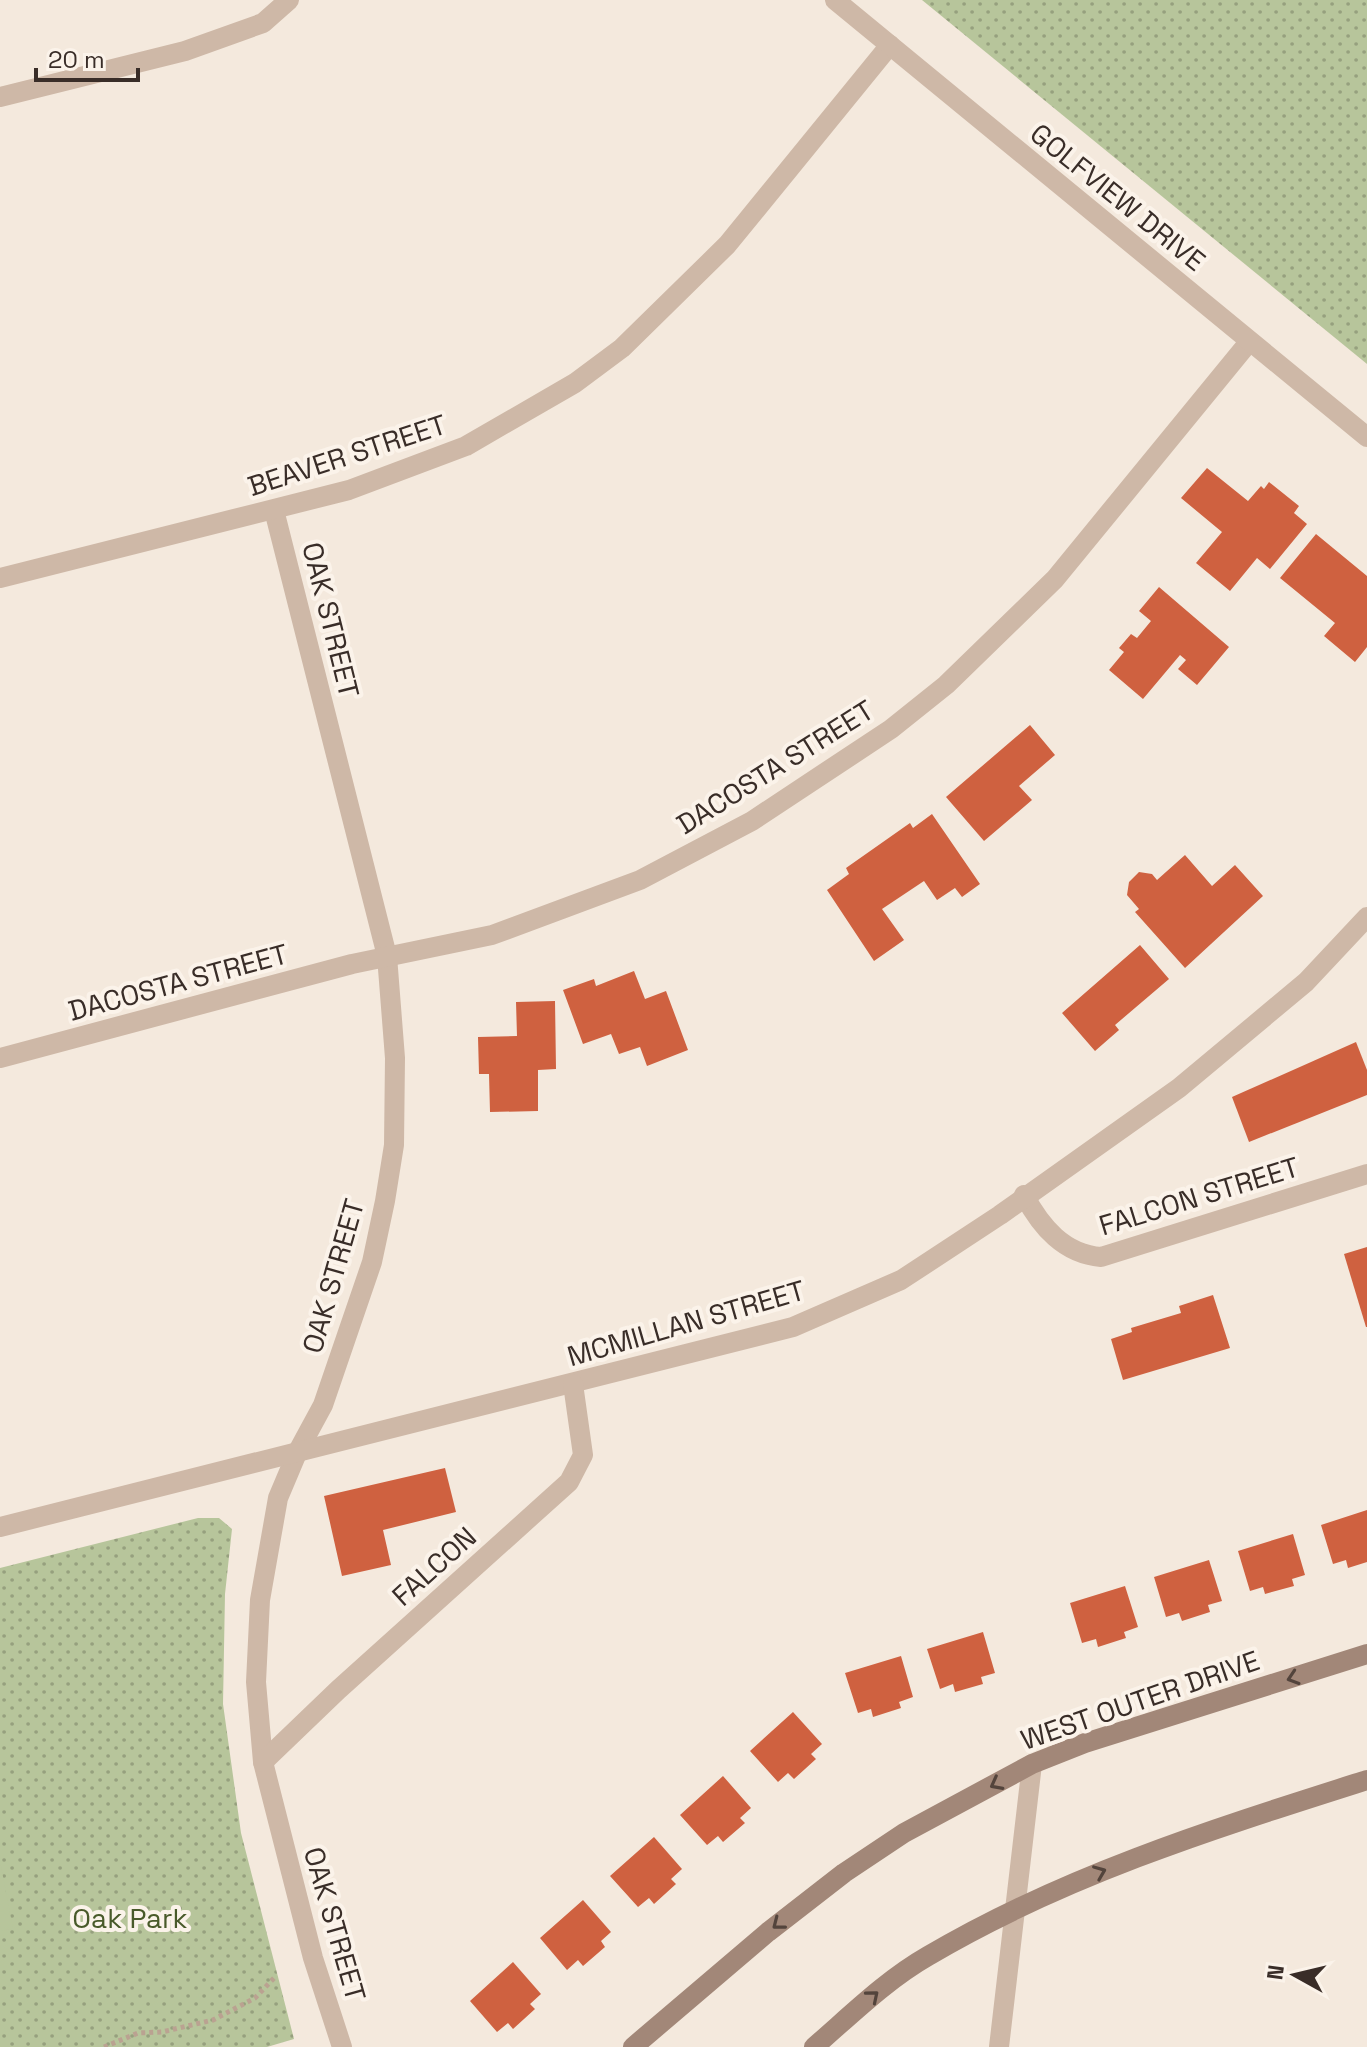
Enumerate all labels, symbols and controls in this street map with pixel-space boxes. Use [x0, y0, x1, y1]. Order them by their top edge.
scale bar [36, 32, 138, 82]
text: 20 m [48, 44, 105, 75]
street label: GOLFVIEW DRIVE [1023, 115, 1213, 279]
street label: BEAVER STREET [243, 406, 451, 504]
street label: OAK STREET [294, 539, 368, 701]
street label: DACOSTA STREET [670, 692, 880, 842]
street label: DACOSTA STREET [64, 935, 292, 1029]
street label: FALCON STREET [1095, 1148, 1303, 1244]
street label: OAK STREET [294, 1195, 372, 1357]
street label: MCMILLAN STREET [563, 1272, 809, 1374]
street label: FALCON [384, 1519, 484, 1613]
street label: WEST OUTER DRIVE [1016, 1642, 1264, 1758]
one-way arrow [1287, 1669, 1301, 1685]
one-way arrow [989, 1774, 1004, 1789]
street label: OAK STREET [296, 1843, 374, 2005]
one-way arrow [1092, 1865, 1106, 1881]
park label: Oak Park [72, 1900, 188, 1936]
one-way arrow [773, 1914, 787, 1929]
north arrow [1255, 1935, 1335, 2015]
text: N [1260, 1963, 1290, 1981]
one-way arrow [864, 1991, 878, 2006]

